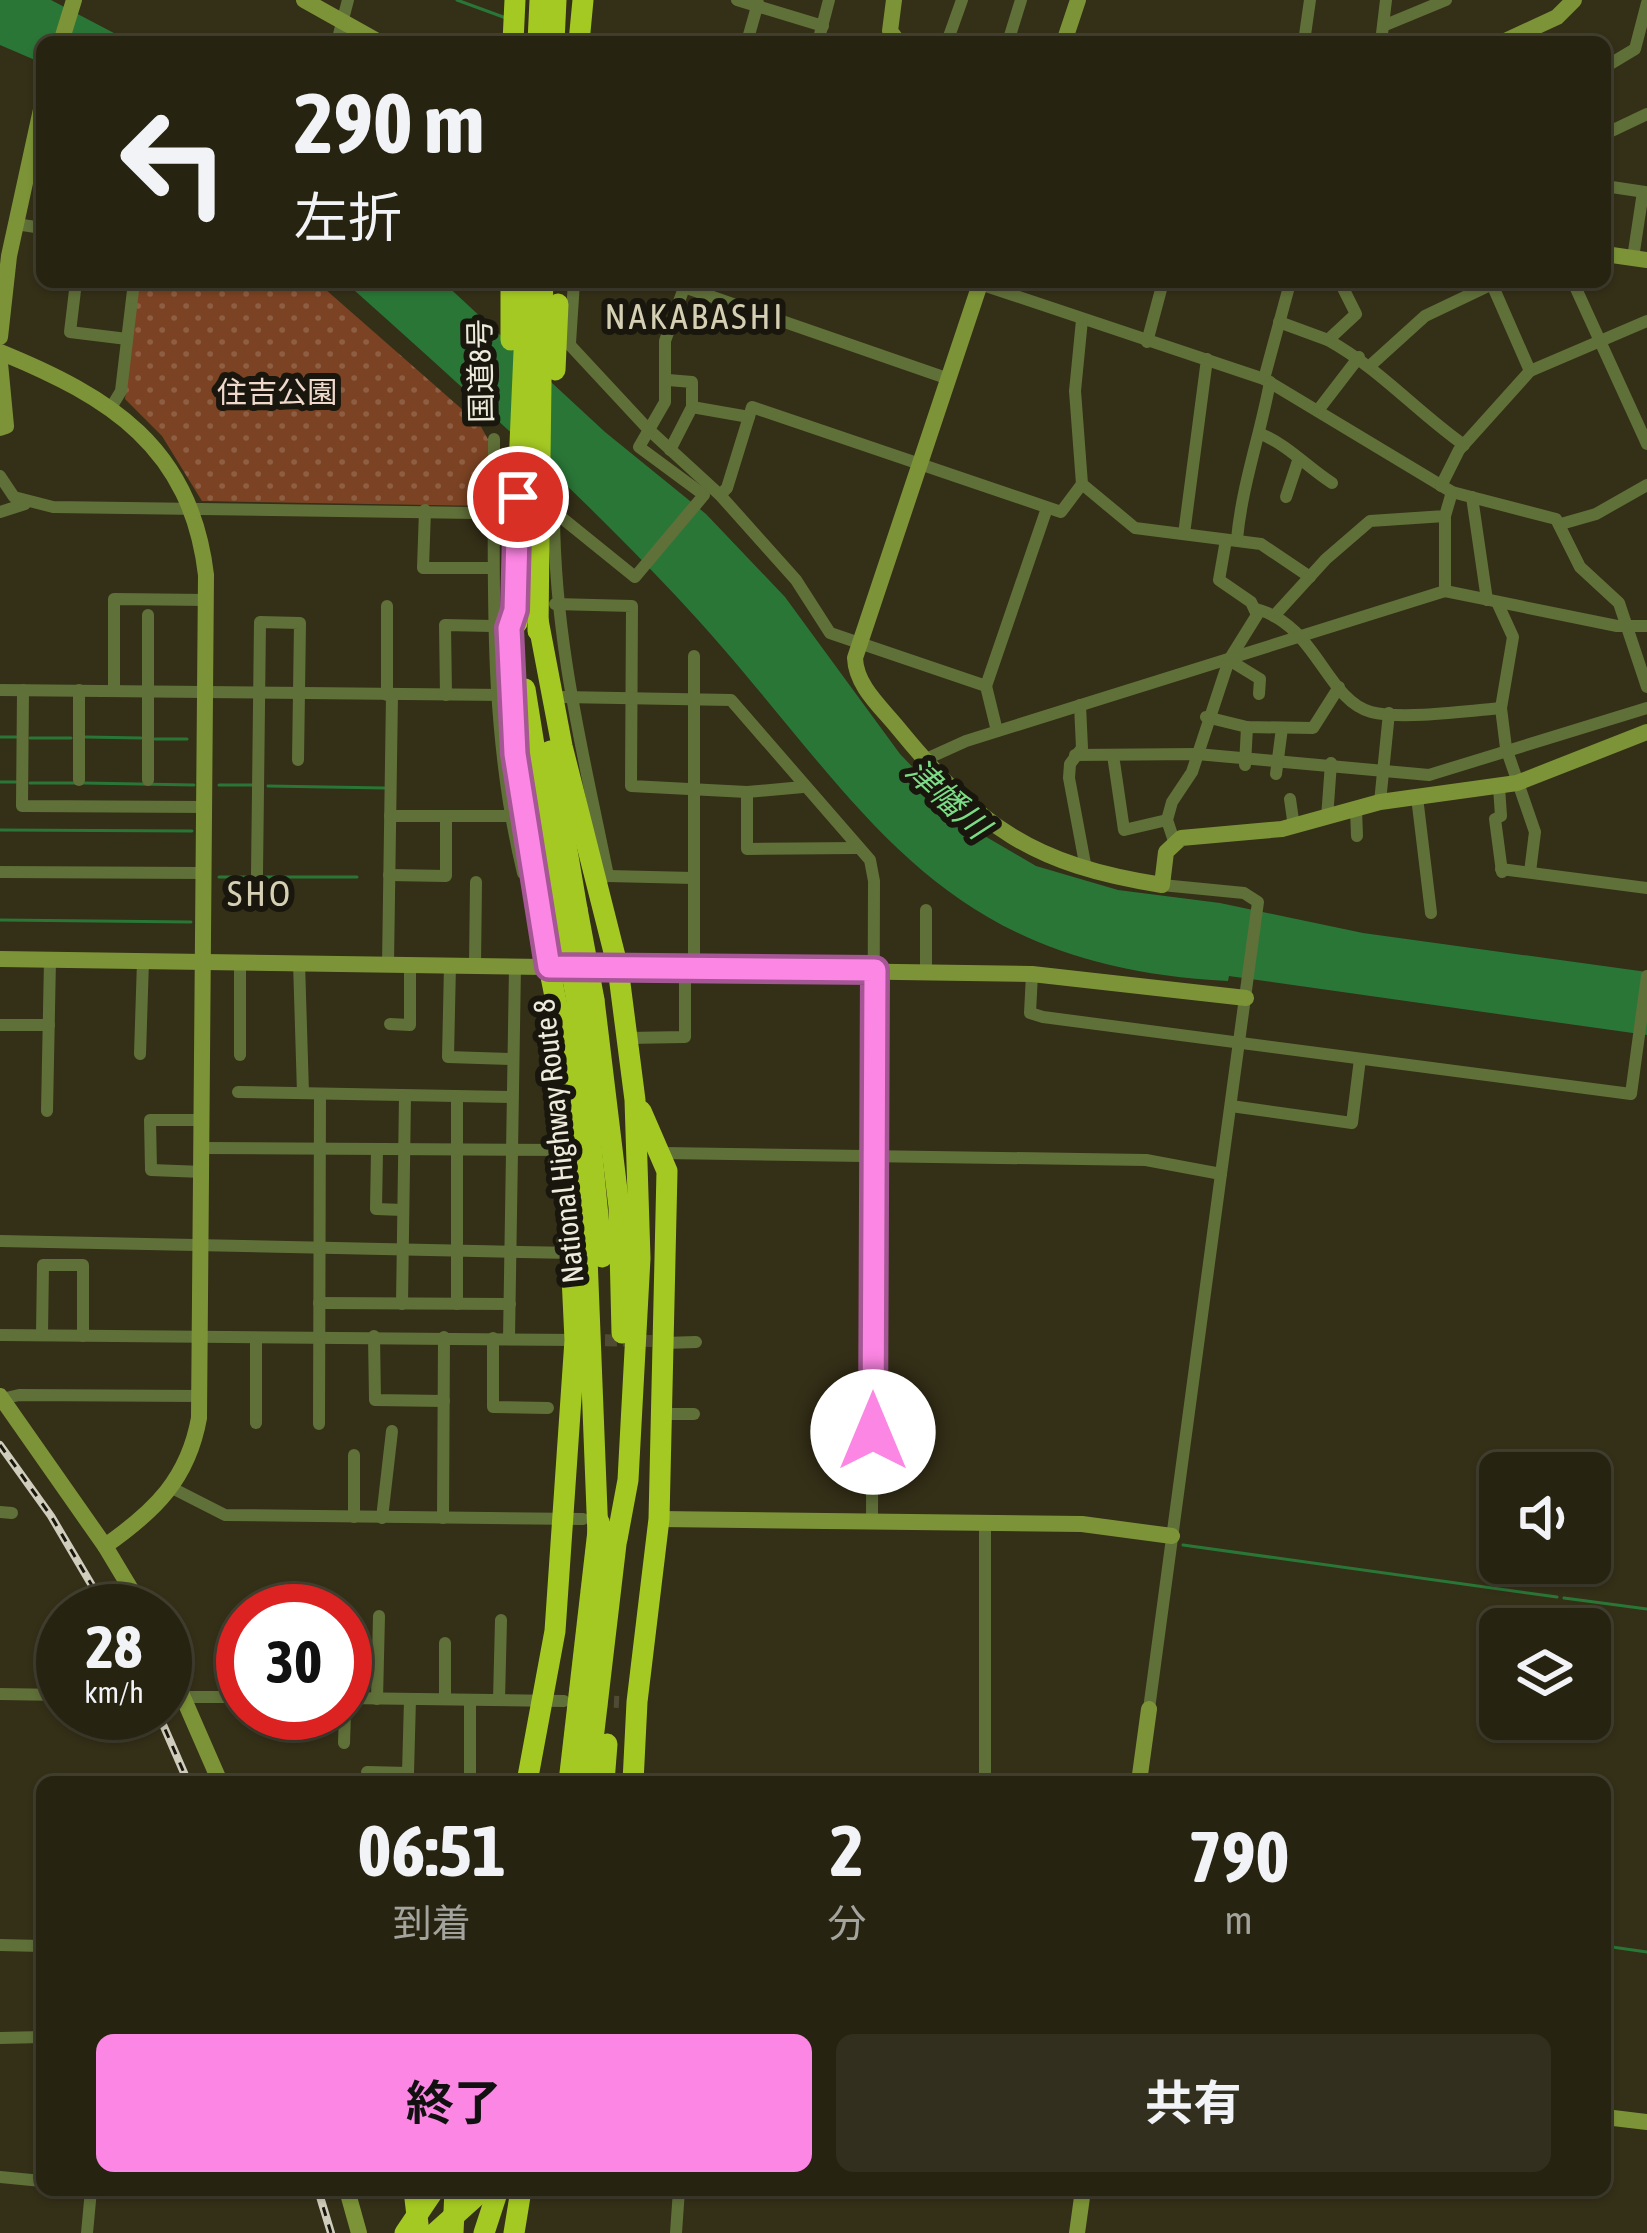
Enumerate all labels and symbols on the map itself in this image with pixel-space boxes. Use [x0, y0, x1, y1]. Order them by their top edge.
district label: NAKABASHI [604, 295, 786, 337]
street label: 国道8号 [462, 319, 498, 423]
park label: 住吉公園 [217, 375, 337, 409]
pin [467, 446, 569, 548]
water label: 津幡川 [899, 750, 999, 848]
district label: SHO [227, 872, 293, 914]
street label: National Highway Route 8 [526, 997, 590, 1285]
position arrow [810, 1369, 936, 1495]
speed limit sign: 30 [216, 1584, 372, 1740]

